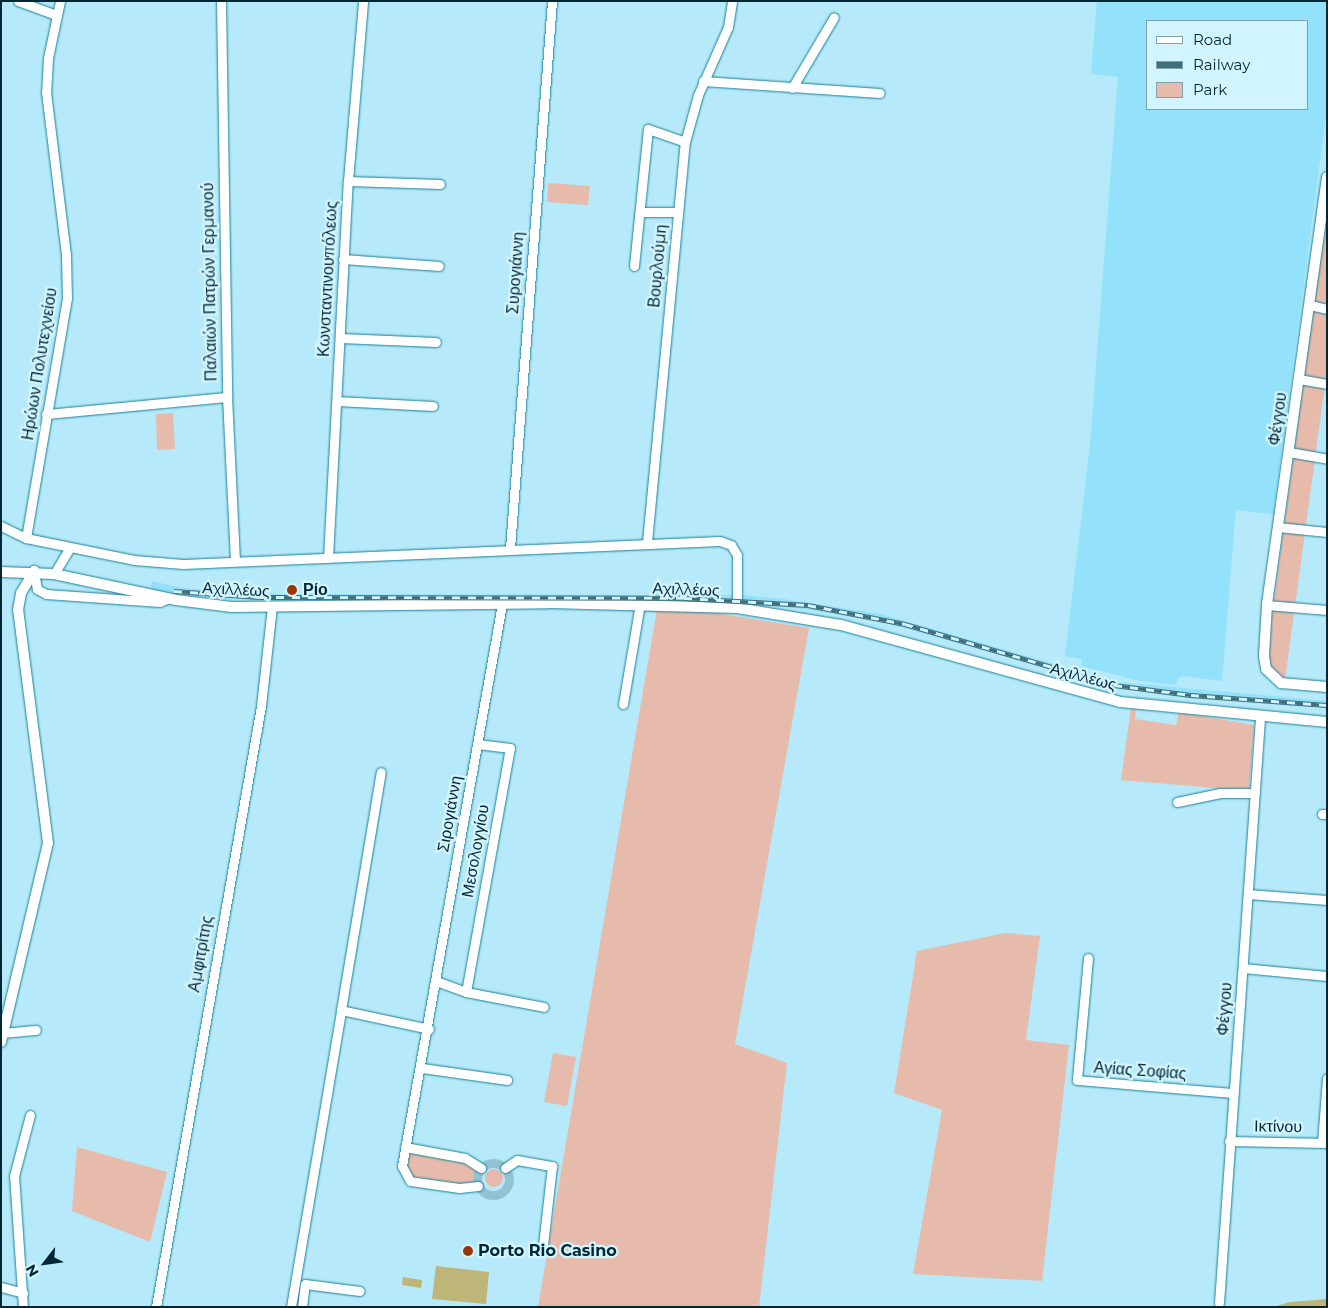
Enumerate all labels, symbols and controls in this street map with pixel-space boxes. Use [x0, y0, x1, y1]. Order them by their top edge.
legend [1146, 20, 1308, 110]
text: Road [1193, 30, 1232, 49]
text: Railway [1193, 55, 1250, 74]
text: Park [1193, 80, 1227, 99]
street label: Παλαιών Πατρών Γερμανού [199, 183, 221, 381]
street label: Κωνσταντινουπόλεως [314, 201, 342, 357]
street label: Βουρλούμη [645, 224, 671, 308]
street label: Συρογιάννη [504, 231, 528, 315]
street label: Ηρώων Πολυτεχνείου [18, 286, 62, 442]
street label: Φέγγου [1265, 391, 1291, 447]
street label: Αχιλλέως [202, 579, 270, 601]
street label: Αχιλλέως [652, 579, 720, 601]
place label: Ρίο [303, 580, 328, 600]
marker: Ρίο [285, 583, 299, 597]
street label: Αχιλλέως [1048, 659, 1118, 695]
street label: Σιρογιάννη [434, 774, 466, 854]
street label: Μεσολογγίου [458, 803, 494, 899]
street label: Αμφιτρίτης [185, 914, 217, 994]
street label: Φέγγου [1214, 982, 1236, 1036]
street label: Αγίας Σοφίας [1093, 1058, 1187, 1084]
street label: Ικτίνου [1254, 1117, 1302, 1137]
north arrow [20, 1238, 70, 1288]
place label: Porto Rio Casino [478, 1241, 617, 1261]
marker: Porto Rio Casino [462, 1245, 474, 1257]
text: N [21, 1261, 43, 1280]

